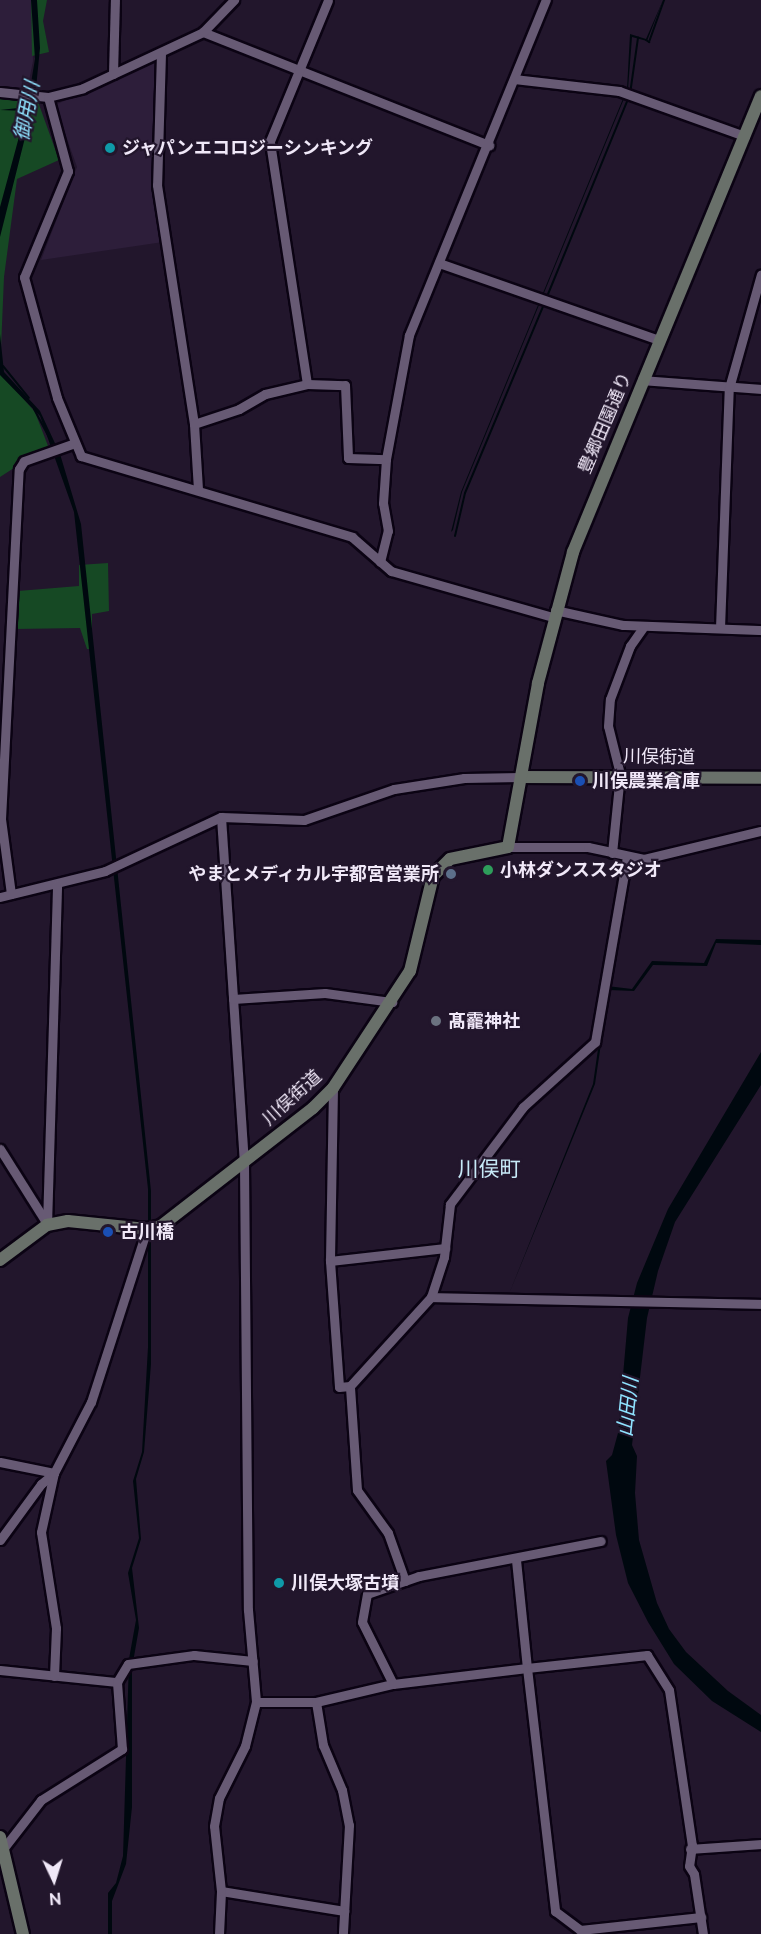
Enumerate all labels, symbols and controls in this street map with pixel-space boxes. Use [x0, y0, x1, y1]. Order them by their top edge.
water label: 御用川 [9, 79, 45, 143]
place label: ジャパンエコロジーシンキング [122, 137, 374, 159]
marker: ジャパンエコロジーシンキング [103, 141, 117, 155]
street label: 豊郷田園通り [574, 369, 636, 477]
street label: 川俣街道 [623, 746, 695, 768]
place label: 川俣農業倉庫 [592, 770, 700, 792]
marker: 川俣農業倉庫 [573, 774, 587, 788]
place label: 小林ダンススタジオ [500, 859, 662, 881]
place label: やまとメディカル宇都宮営業所 [187, 863, 439, 885]
marker: 小林ダンススタジオ [481, 863, 495, 877]
marker: やまとメディカル宇都宮営業所 [444, 867, 458, 881]
place label: 髙靇神社 [448, 1010, 520, 1032]
marker: 髙靇神社 [429, 1014, 443, 1028]
street label: 川俣街道 [258, 1066, 326, 1130]
district label: 川俣町 [458, 1156, 520, 1182]
place label: 古川橋 [120, 1221, 174, 1243]
marker: 古川橋 [101, 1225, 115, 1239]
water label: 山田川 [613, 1376, 643, 1438]
place label: 川俣大塚古墳 [291, 1572, 399, 1594]
marker: 川俣大塚古墳 [272, 1576, 286, 1590]
north arrow [24, 1850, 84, 1910]
text: N [49, 1889, 62, 1908]

